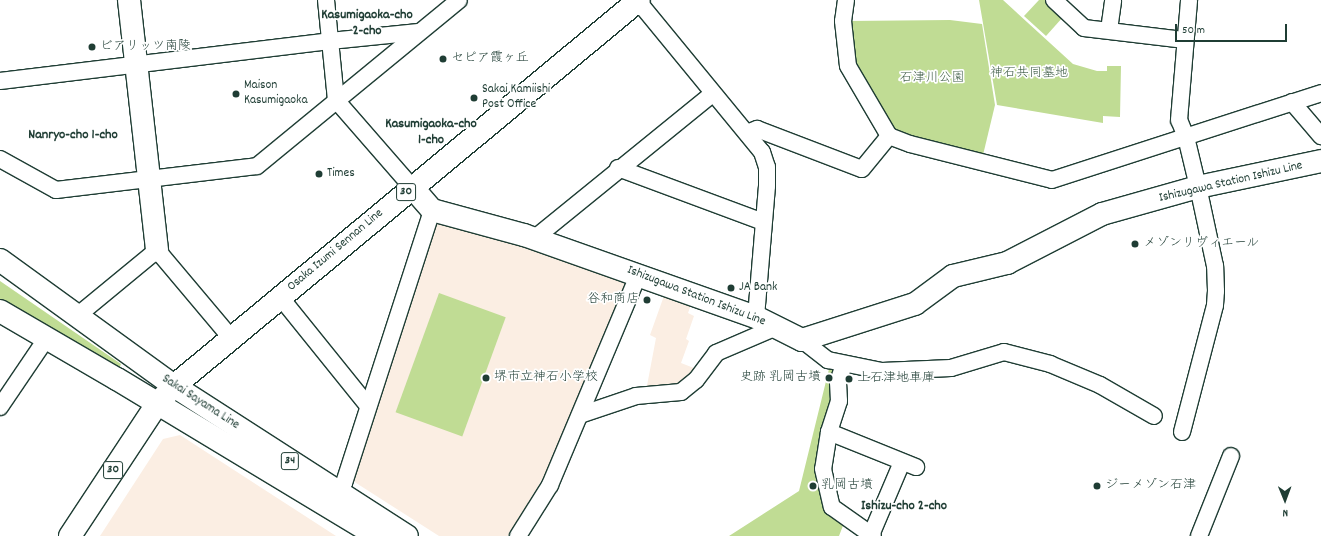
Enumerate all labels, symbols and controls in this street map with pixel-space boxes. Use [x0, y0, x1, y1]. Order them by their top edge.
district label: Kasumigaoka-cho 2-cho [321, 7, 413, 40]
scale bar [1177, 16, 1289, 42]
text: 50 m [1182, 22, 1205, 39]
place label: ビアリッツ南陵 [100, 39, 191, 55]
marker: ビアリッツ南陵 [87, 42, 97, 52]
place label: セピア霞ヶ丘 [451, 51, 529, 67]
marker: セピア霞ヶ丘 [438, 54, 448, 64]
park label: 神石共同墓地 [990, 66, 1068, 82]
park label: 石津川公園 [900, 71, 964, 87]
place label: Maison Kasumigaoka [244, 79, 307, 110]
place label: Sakai Kamiishi Post Office [482, 83, 550, 114]
marker: Maison Kasumigaoka [231, 89, 241, 99]
marker: Sakai Kamiishi Post Office [469, 93, 479, 103]
district label: Kasumigaoka-cho 1-cho [385, 116, 477, 148]
district label: Nanryo-cho 1-cho [28, 127, 118, 143]
street label: Ishizugawa Station Ishizu Line [1158, 159, 1304, 207]
place label: Times [327, 166, 355, 182]
marker: Times [314, 169, 324, 179]
road number: 30 [396, 182, 416, 202]
street label: Osaka Izumi Sennan Line [285, 206, 387, 296]
place label: メゾンリヴィエール [1143, 236, 1260, 252]
marker: メゾンリヴィエール [1130, 239, 1140, 249]
street label: Ishizugawa Station Ishizu Line [625, 263, 767, 331]
place label: JA Bank [739, 280, 777, 296]
marker: JA Bank [726, 283, 736, 293]
place label: 谷和商店 [587, 292, 639, 308]
marker: 谷和商店 [642, 295, 652, 305]
place label: 堺市立神石小学校 [494, 370, 598, 386]
place label: 史跡 乳岡古墳 [740, 370, 821, 386]
place label: 上石津地車庫 [857, 371, 935, 387]
street label: Sakai Sayama Line [158, 372, 242, 434]
marker: 堺市立神石小学校 [481, 373, 491, 383]
marker: 史跡 乳岡古墳 [824, 373, 834, 383]
marker: 上石津地車庫 [844, 374, 854, 384]
road number: 34 [280, 451, 300, 471]
road number: 30 [103, 460, 123, 480]
place label: 乳岡古墳 [821, 478, 873, 494]
place label: ジーメゾン石津 [1105, 478, 1196, 494]
north arrow [1265, 480, 1305, 520]
marker: 乳岡古墳 [808, 481, 818, 491]
marker: ジーメゾン石津 [1092, 481, 1102, 491]
district label: Ishizu-cho 2-cho [861, 498, 947, 514]
text: N [1282, 504, 1288, 520]

